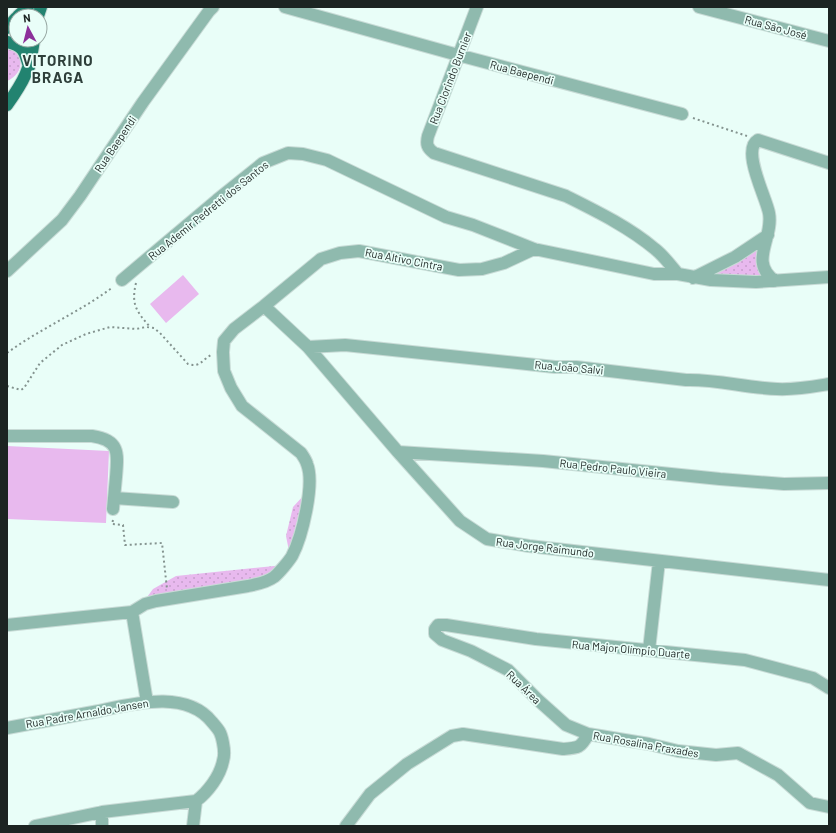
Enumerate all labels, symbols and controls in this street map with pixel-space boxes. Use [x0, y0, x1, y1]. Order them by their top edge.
north arrow [8, 8, 48, 48]
text: N [22, 11, 31, 24]
street label: Rua São José [743, 12, 809, 42]
street label: Rua Clorindo Burnier [426, 30, 474, 126]
district label: VITORINO BRAGA [22, 51, 94, 86]
street label: Rua Baependi [489, 57, 555, 87]
street label: Rua Baependi [91, 113, 139, 175]
street label: Rua Ademir Pedretti dos Santos [145, 158, 271, 262]
street label: Rua Altivo Cintra [364, 245, 444, 273]
street label: Rua João Salvi [534, 358, 604, 377]
street label: Rua Pedro Paulo Vieira [559, 456, 667, 480]
street label: Rua Jorge Raimundo [495, 535, 595, 559]
street label: Rua Major Olímpio Duarte [571, 637, 691, 661]
street label: Rua Área [504, 668, 544, 706]
street label: Rua Padre Arnaldo Jansen [25, 696, 150, 730]
street label: Rua Rosalina Praxades [592, 728, 700, 760]

